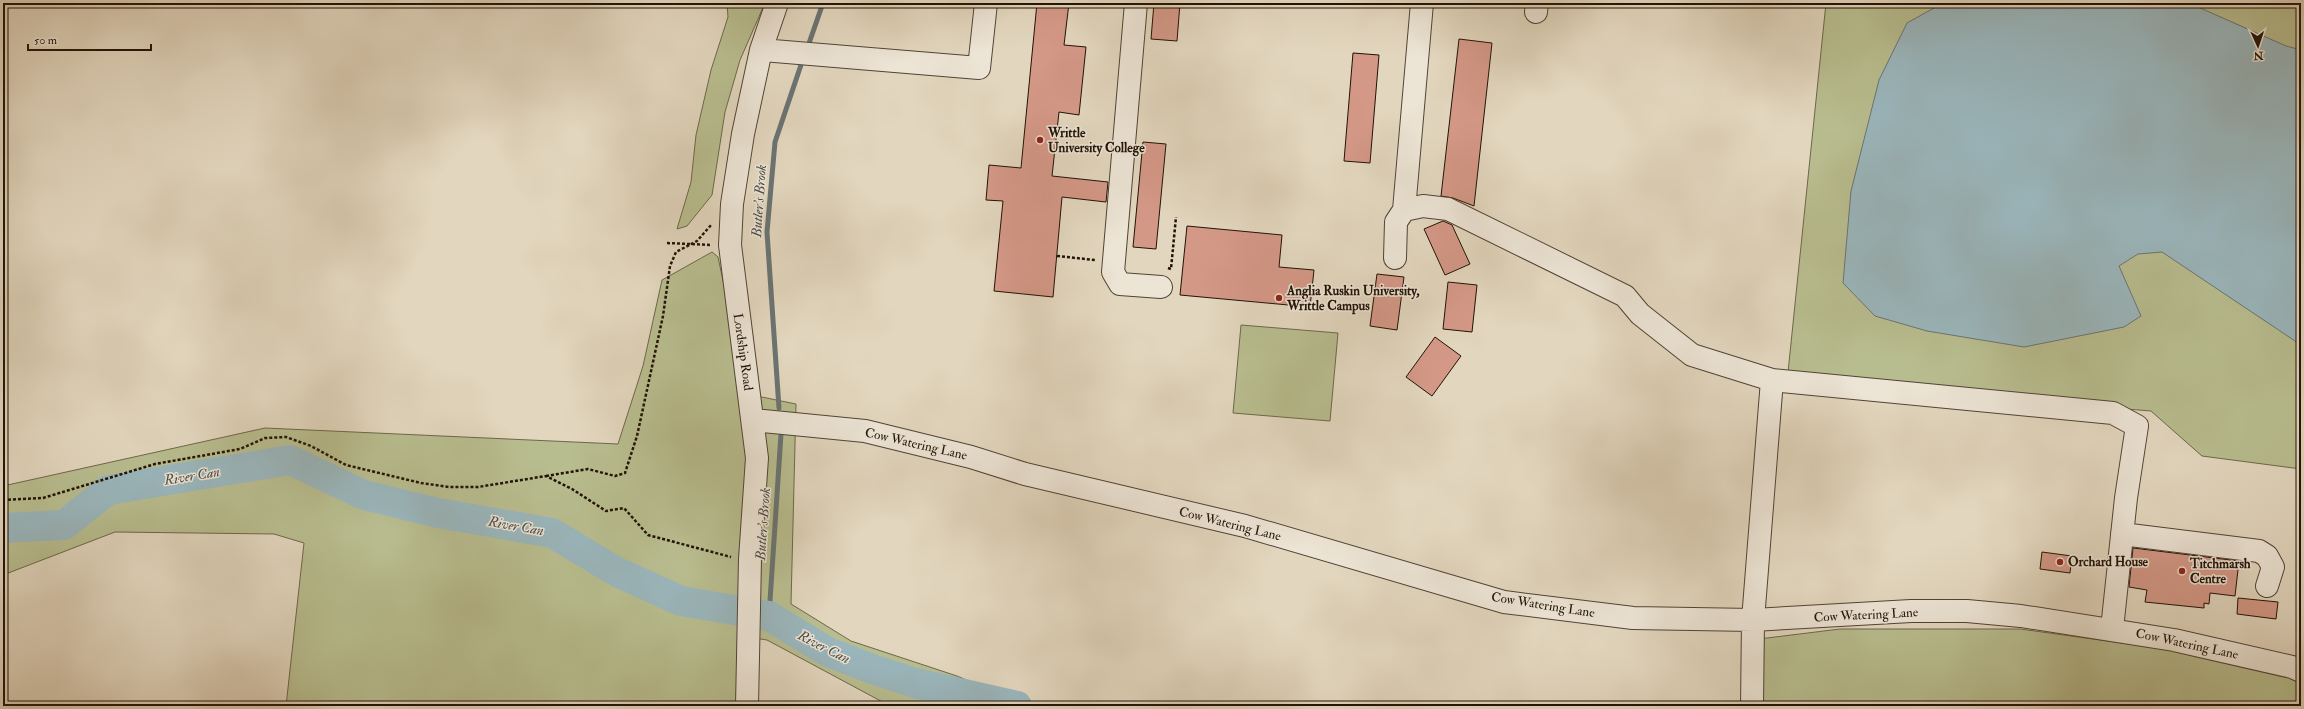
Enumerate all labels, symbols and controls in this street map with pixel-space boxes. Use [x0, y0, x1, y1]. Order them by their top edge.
scale bar [28, 26, 151, 52]
north arrow [2238, 26, 2278, 66]
text: 50 m [34, 33, 58, 48]
text: N [2252, 49, 2265, 62]
place label: Writtle University College [1047, 125, 1145, 157]
marker: Writtle University College [1035, 135, 1045, 145]
water label: Butler's Brook [748, 164, 770, 239]
place label: Anglia Ruskin University, Writtle Campus [1286, 283, 1420, 315]
marker: Anglia Ruskin University, Writtle Campus [1274, 293, 1284, 303]
street label: Lordship Road [729, 312, 756, 392]
street label: Cow Watering Lane [863, 424, 969, 464]
water label: River Can [162, 463, 221, 489]
water label: Butler's Brook [752, 487, 774, 562]
street label: Cow Watering Lane [1177, 504, 1283, 545]
water label: River Can [486, 513, 545, 539]
place label: Orchard House [2068, 554, 2149, 570]
place label: Titchmarsh Centre [2189, 556, 2251, 587]
marker: Orchard House [2055, 557, 2065, 567]
marker: Titchmarsh Centre [2177, 566, 2187, 576]
street label: Cow Watering Lane [1490, 589, 1596, 621]
street label: Cow Watering Lane [1813, 604, 1919, 626]
street label: Cow Watering Lane [2134, 625, 2240, 663]
water label: River Can [794, 626, 853, 667]

